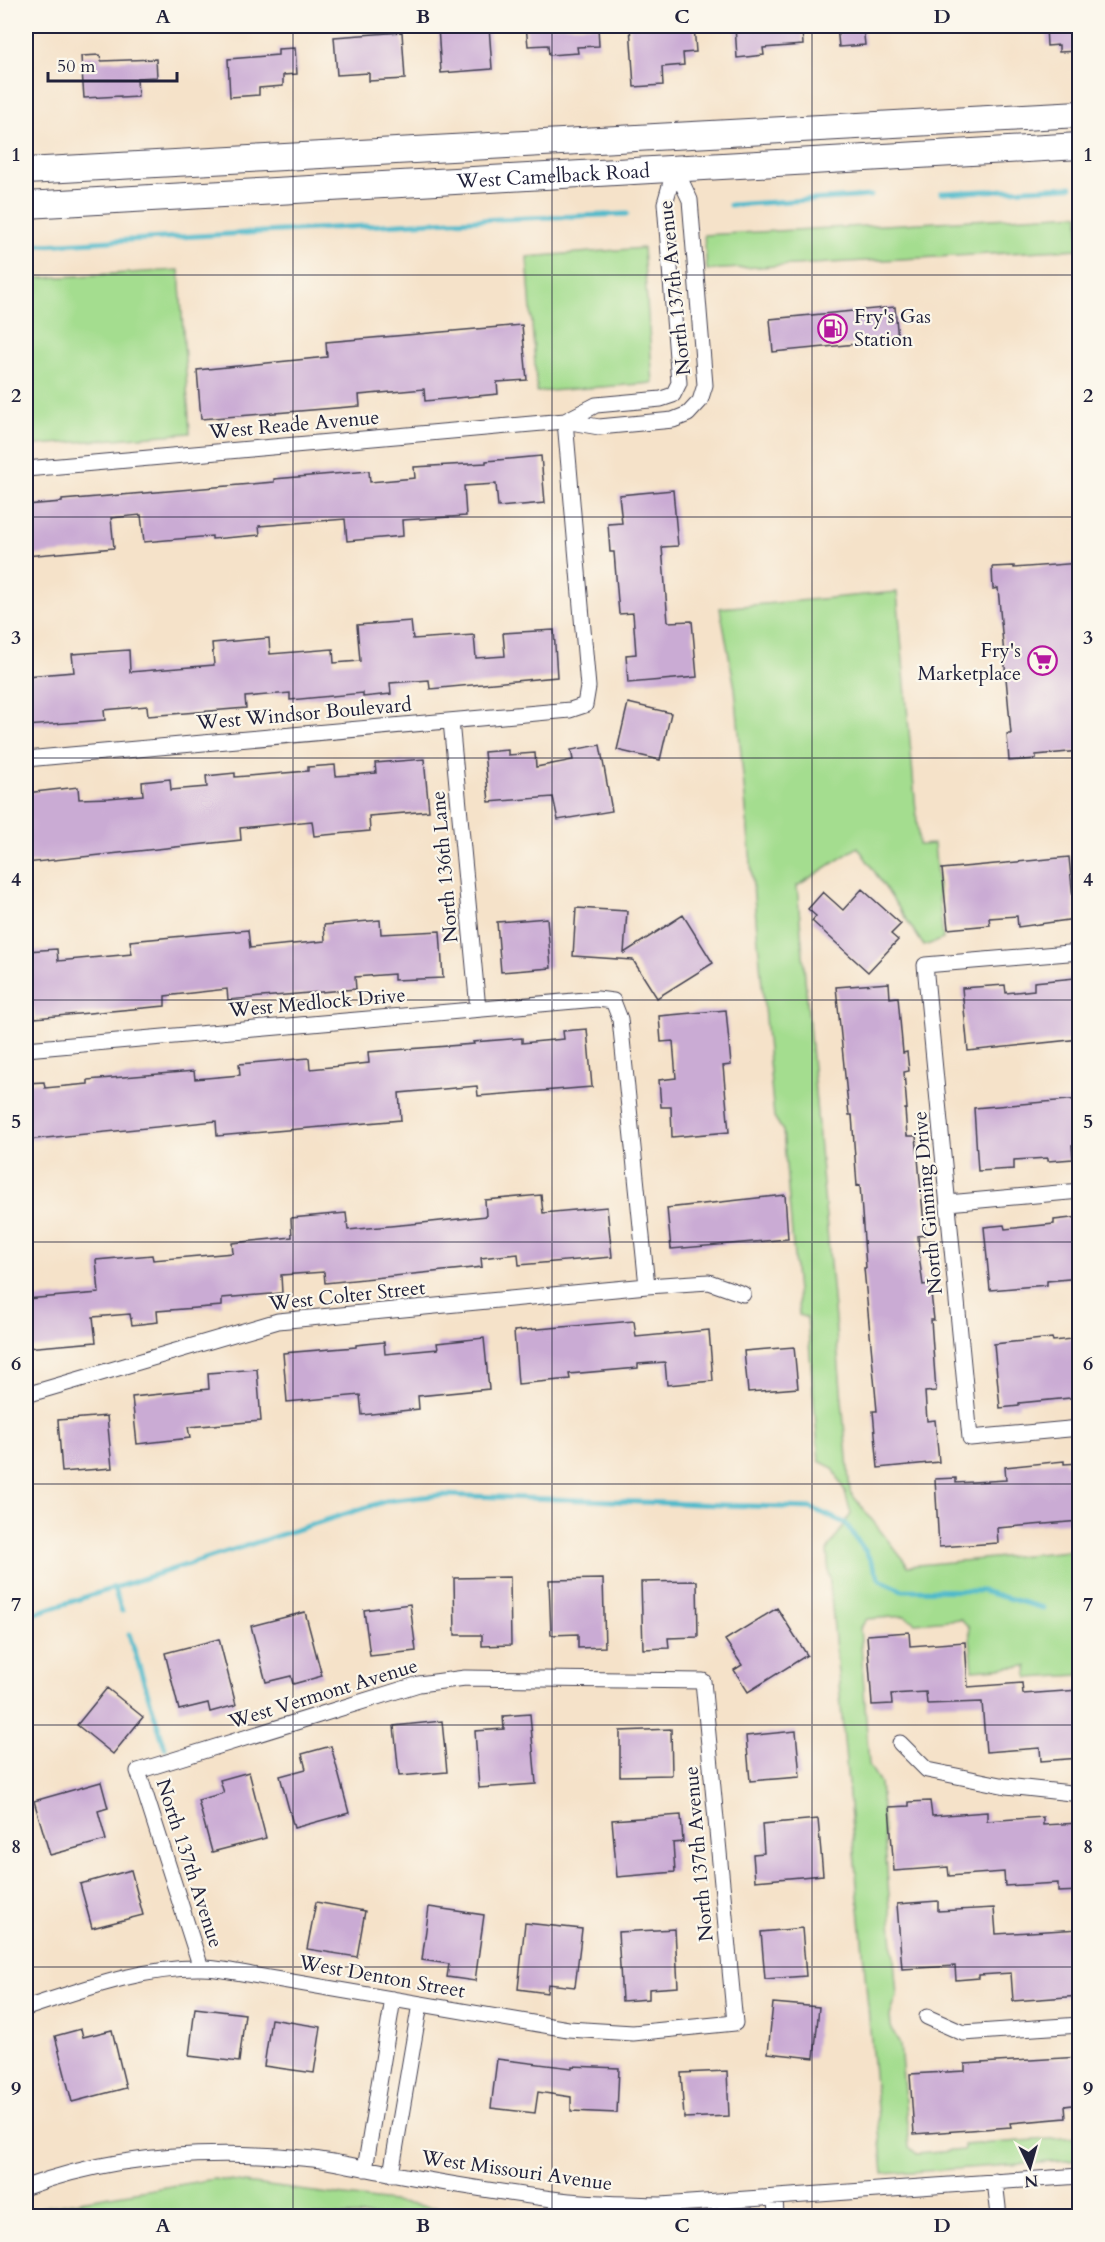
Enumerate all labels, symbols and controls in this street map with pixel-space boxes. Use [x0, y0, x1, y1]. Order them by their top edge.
text: A [155, 3, 171, 30]
text: B [416, 3, 430, 30]
text: C [674, 3, 690, 30]
text: D [933, 3, 951, 30]
scale bar [48, 45, 177, 83]
text: 50 m [57, 54, 96, 79]
text: 1 [11, 141, 21, 168]
text: 1 [1083, 141, 1093, 168]
street label: West Camelback Road [455, 157, 651, 195]
street label: North 137th Avenue [652, 199, 697, 377]
place label: Fry's Gas Station [854, 303, 931, 353]
fuel station icon: Fry's Gas Station [817, 312, 849, 344]
text: 2 [11, 382, 21, 409]
text: 2 [1083, 382, 1093, 409]
street label: West Reade Avenue [207, 404, 380, 445]
text: 3 [11, 624, 21, 651]
text: 3 [1083, 624, 1093, 651]
place label: Fry's Marketplace [918, 637, 1021, 687]
supermarket icon: Fry's Marketplace [1026, 645, 1058, 677]
street label: West Windsor Boulevard [194, 691, 413, 736]
street label: North 136th Lane [424, 790, 465, 944]
text: 4 [11, 866, 21, 893]
text: 4 [1083, 866, 1093, 893]
street label: West Medlock Drive [226, 981, 407, 1024]
text: 5 [11, 1108, 21, 1135]
text: 5 [1083, 1108, 1093, 1135]
street label: North Ginning Drive [906, 1110, 949, 1296]
street label: West Colter Street [267, 1274, 427, 1317]
text: 6 [11, 1350, 21, 1377]
text: 6 [1083, 1350, 1093, 1377]
text: 7 [11, 1591, 21, 1618]
text: 7 [1083, 1591, 1093, 1618]
street label: West Vermont Avenue [224, 1652, 421, 1735]
street label: North 137th Avenue [677, 1765, 720, 1943]
street label: North 137th Avenue [149, 1775, 230, 1951]
text: 8 [11, 1833, 21, 1860]
text: 8 [1083, 1833, 1093, 1860]
street label: West Denton Street [296, 1948, 468, 2005]
text: 9 [11, 2075, 21, 2102]
text: 9 [1083, 2075, 1093, 2102]
north arrow [1000, 2137, 1060, 2197]
street label: West Missouri Avenue [419, 2144, 614, 2197]
text: N [1023, 2169, 1039, 2193]
text: A [155, 2212, 171, 2239]
text: B [416, 2212, 430, 2239]
text: C [674, 2212, 690, 2239]
text: D [933, 2212, 951, 2239]

